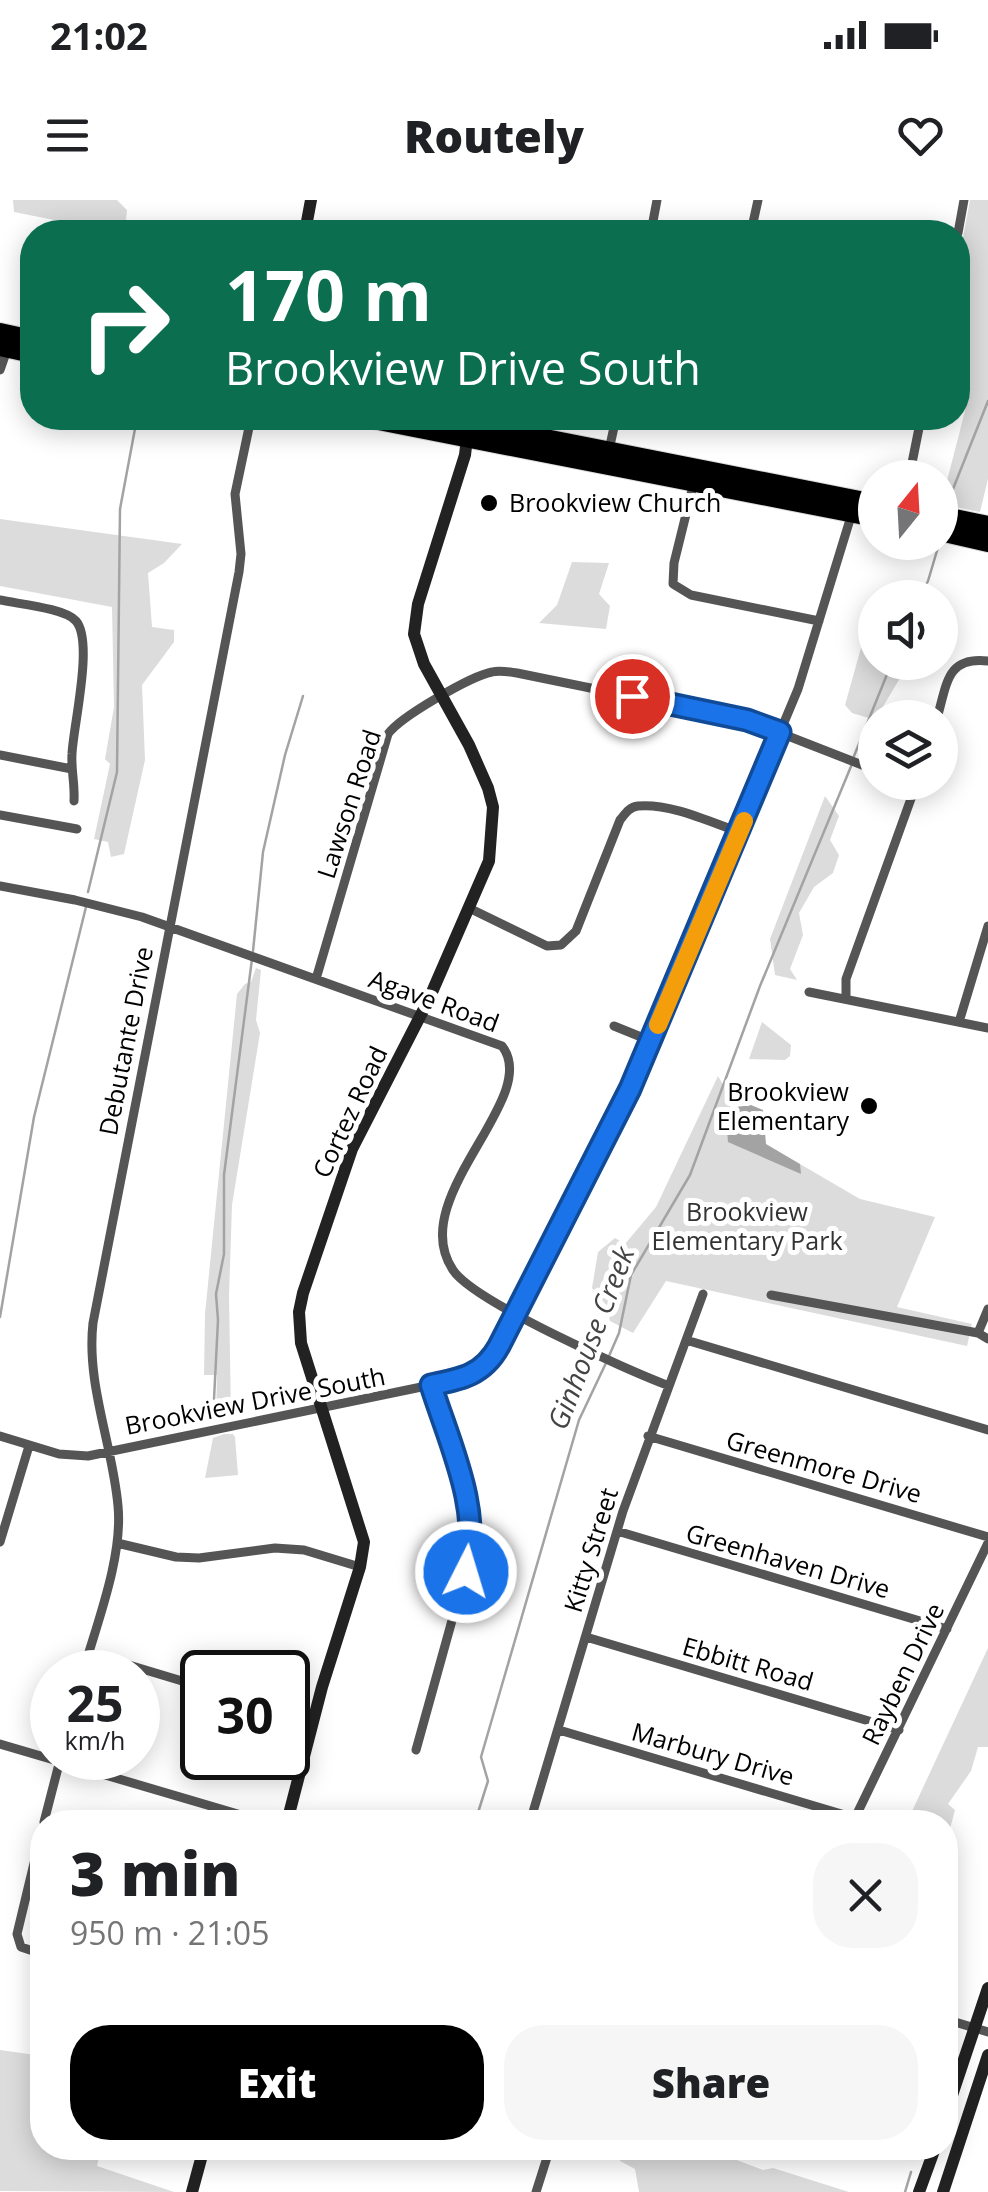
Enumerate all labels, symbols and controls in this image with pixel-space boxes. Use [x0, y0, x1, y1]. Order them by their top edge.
text: 21:02 [50, 9, 148, 61]
text: Routely [404, 105, 584, 166]
icon: menu [40, 108, 95, 163]
icon: heart [893, 108, 948, 163]
text: 170 m [225, 246, 432, 342]
icon: right [60, 260, 190, 390]
text: Brookview Drive South [225, 337, 701, 398]
north arrow [858, 460, 958, 560]
map controls [858, 460, 958, 800]
place label: Brookview Church [509, 485, 721, 519]
marker: Brookview Church [478, 492, 500, 514]
button: sound [858, 580, 958, 680]
pin [590, 654, 675, 739]
icon: arrive [605, 669, 660, 724]
button: layers [858, 700, 958, 800]
street label: Lawson Road [308, 725, 388, 883]
street label: Debutante Drive [90, 944, 160, 1138]
street label: Agave Road [365, 961, 504, 1039]
street label: Cortez Road [304, 1040, 394, 1183]
place label: Brookview Elementary [717, 1074, 850, 1137]
marker: Brookview Elementary [858, 1095, 880, 1117]
park label: Brookview Elementary Park [651, 1194, 843, 1257]
water label: Ginhouse Creek [538, 1240, 643, 1434]
street label: Brookview Drive South [122, 1358, 388, 1442]
street label: Greenmore Drive [723, 1422, 926, 1510]
street label: Kitty Street [555, 1483, 625, 1616]
street label: Greenhaven Drive [682, 1515, 894, 1605]
position arrow [414, 1520, 518, 1624]
street label: Rayben Drive [853, 1597, 951, 1750]
street label: Ebbitt Road [679, 1628, 818, 1698]
speed limit sign: 30 [180, 1650, 310, 1780]
text: 25 [66, 1669, 124, 1737]
street label: Marbury Drive [628, 1714, 799, 1792]
text: km/h [65, 1723, 125, 1757]
text: 3 min [70, 1832, 240, 1914]
button: close [813, 1843, 918, 1948]
text: 950 m · 21:05 [70, 1911, 269, 1954]
button: Exit [70, 2025, 484, 2140]
button: Share [504, 2025, 918, 2140]

